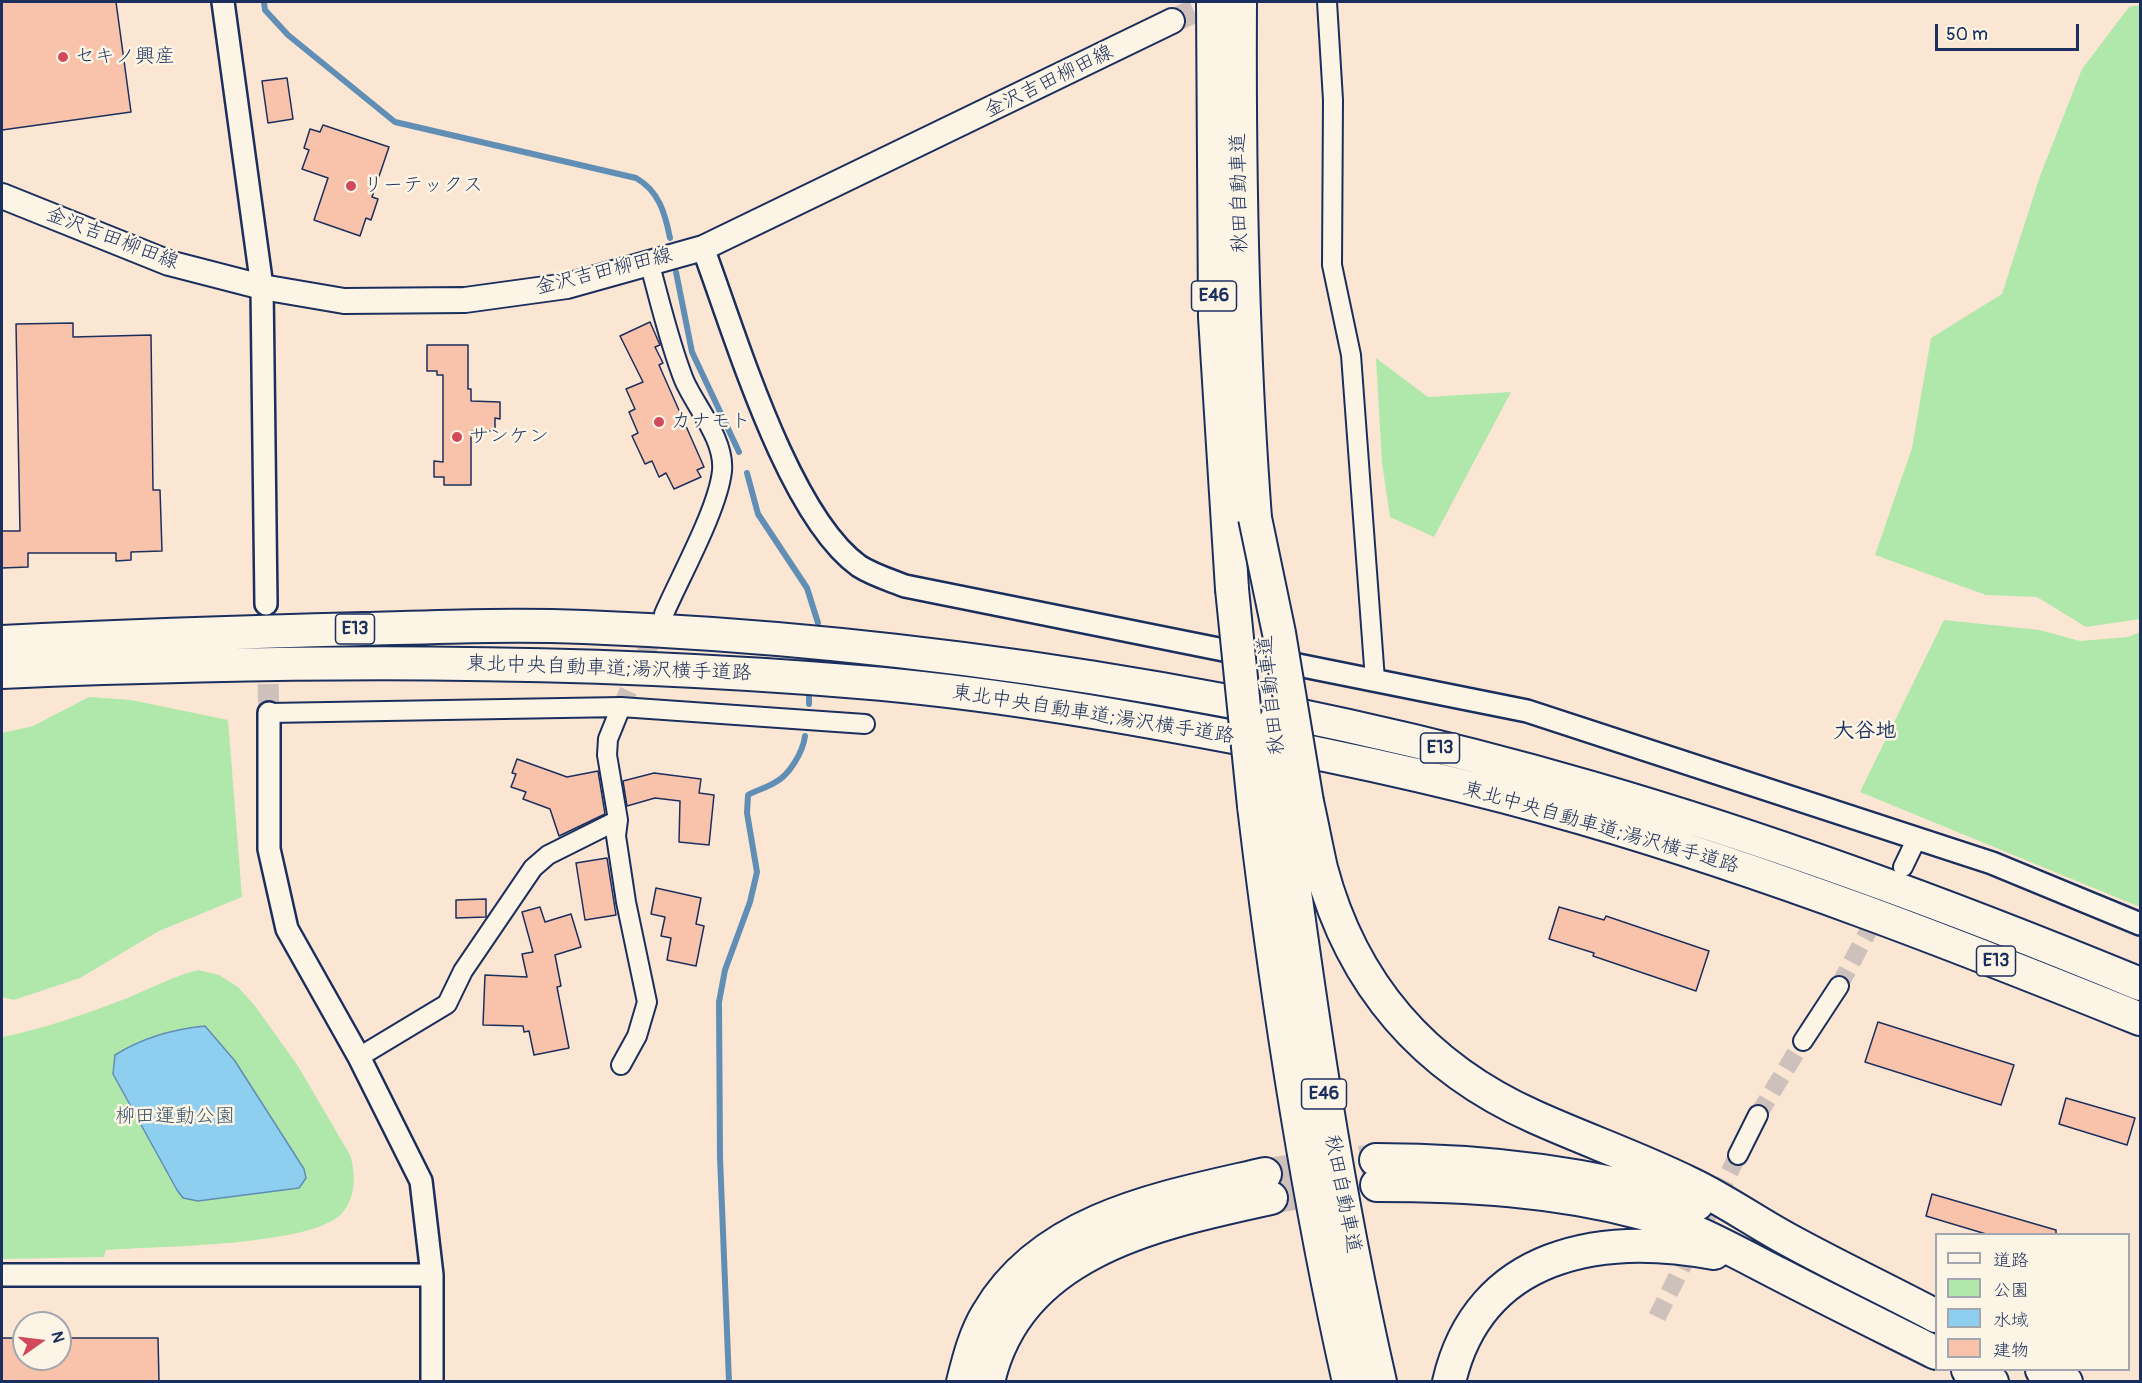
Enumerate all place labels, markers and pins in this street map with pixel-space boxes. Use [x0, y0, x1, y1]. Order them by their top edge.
place label: セキノ興産 [75, 45, 175, 69]
marker: セキノ興産 [56, 50, 70, 64]
place label: リーテックス [363, 174, 483, 198]
marker: リーテックス [344, 179, 358, 193]
place label: カナモト [671, 410, 751, 434]
marker: カナモト [652, 415, 666, 429]
place label: サンケン [469, 425, 549, 449]
marker: サンケン [450, 430, 464, 444]

